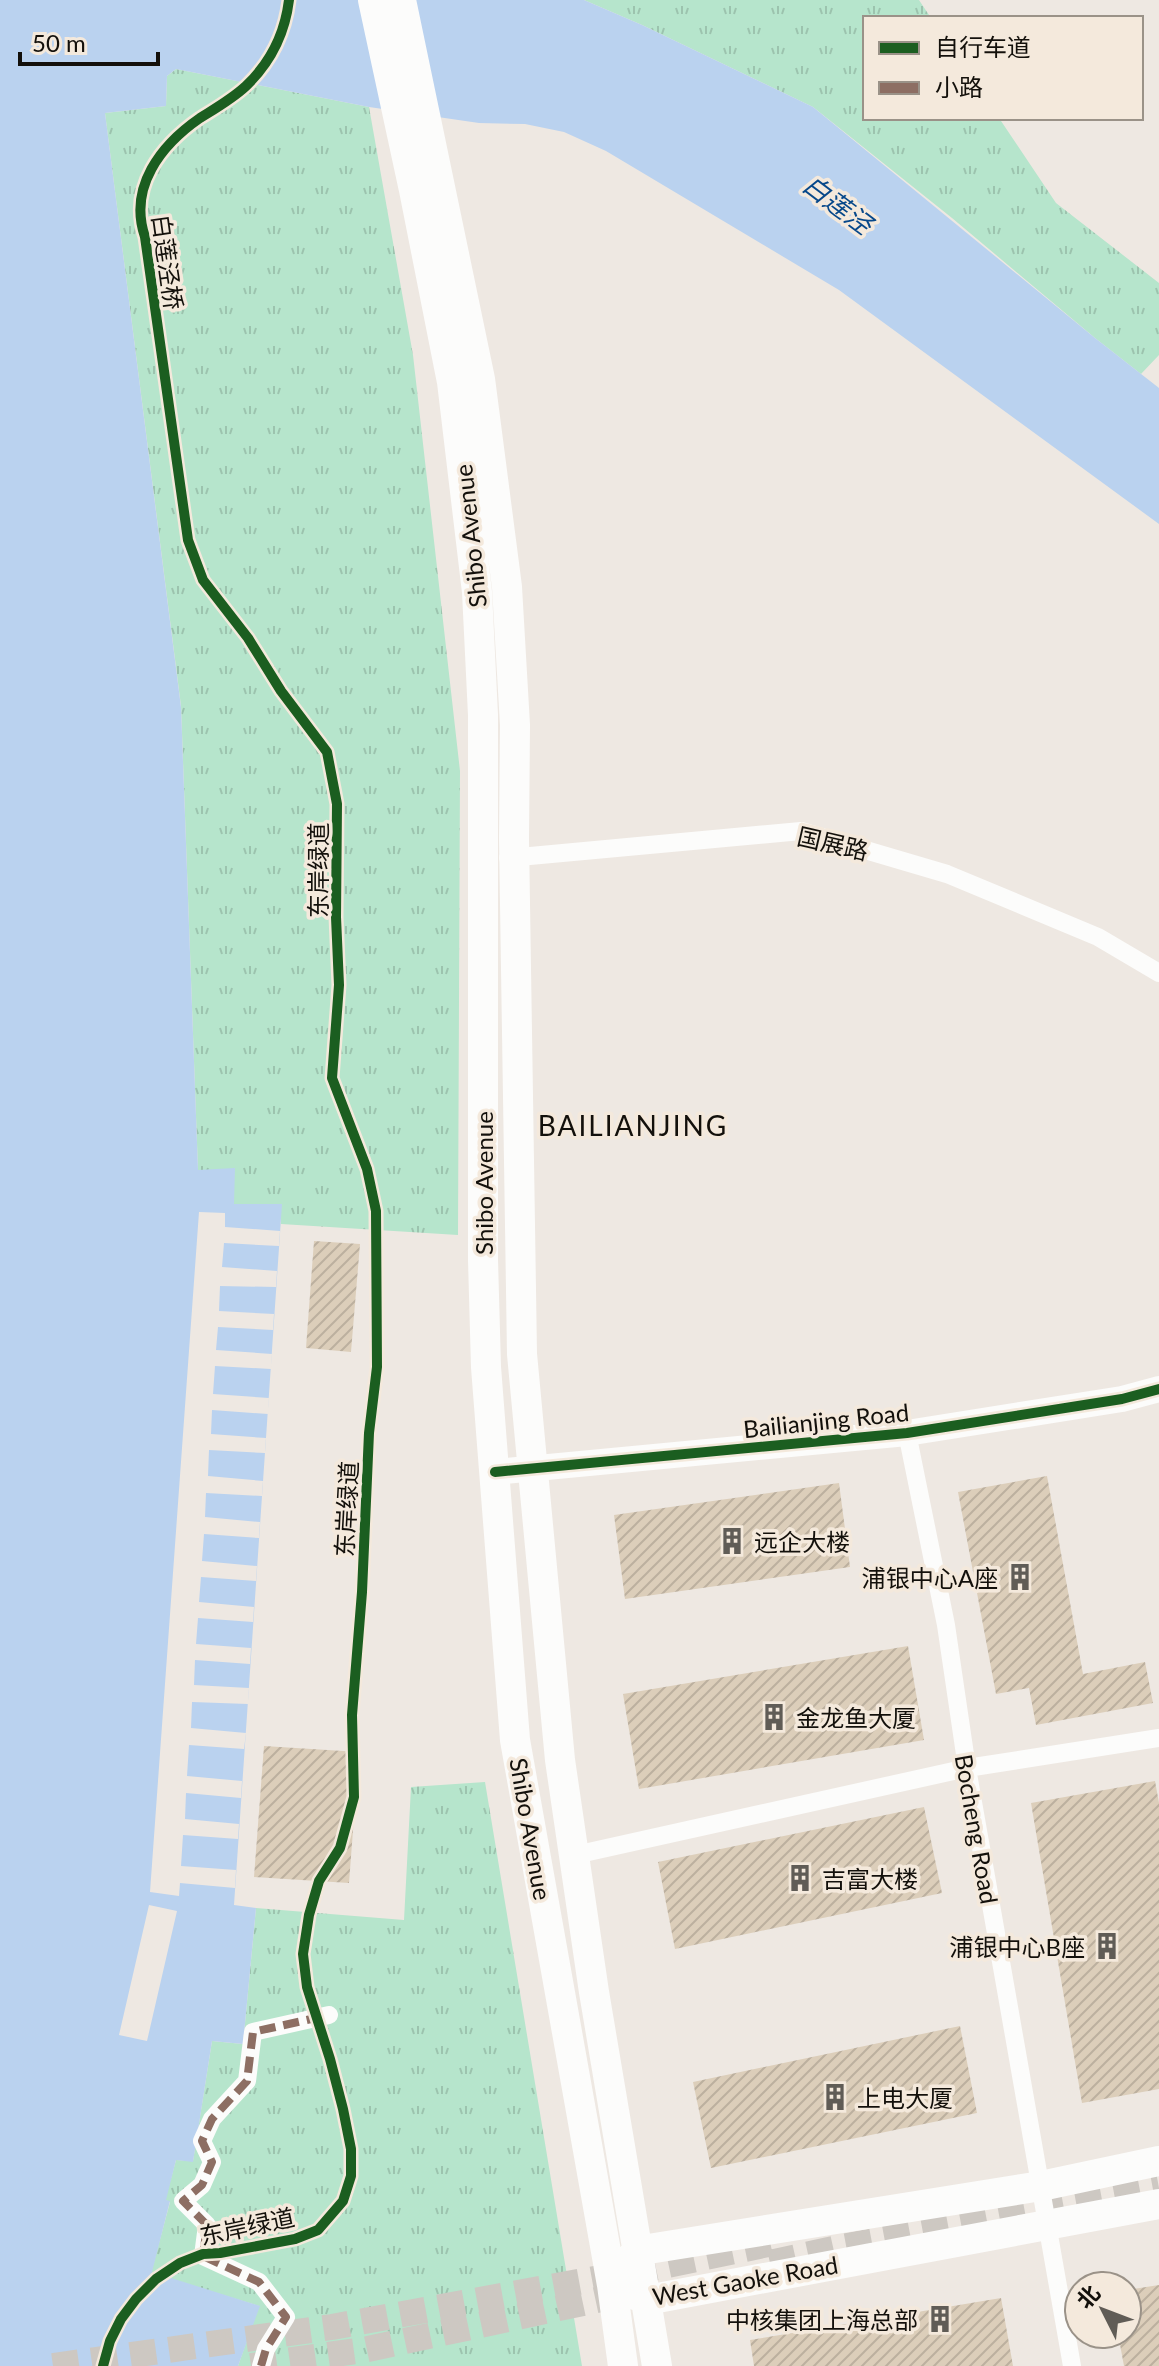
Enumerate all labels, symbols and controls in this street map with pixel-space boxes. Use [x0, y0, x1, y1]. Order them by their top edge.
scale bar [20, 16, 158, 66]
legend [863, 16, 1143, 120]
text: 50 m [32, 28, 86, 57]
text: 自行车道 [935, 32, 1031, 61]
text: 小路 [935, 72, 983, 101]
water label: 白莲泾 [797, 168, 881, 242]
street label: 白莲泾桥 [147, 212, 189, 312]
street label: Shibo Avenue [448, 463, 492, 609]
street label: 国展路 [795, 821, 871, 865]
street label: 东岸绿道 [303, 822, 332, 918]
district label: BAILIANJING [538, 1108, 728, 1142]
street label: Shibo Avenue [469, 1111, 498, 1255]
street label: Bailianjing Road [742, 1397, 910, 1443]
street label: 东岸绿道 [329, 1460, 363, 1558]
building icon: 远企大楼 [717, 1526, 747, 1556]
place label: 远企大楼 [754, 1527, 850, 1556]
building icon: 浦银中心A座 [1005, 1562, 1035, 1592]
place label: 浦银中心A座 [862, 1563, 998, 1592]
building icon: 金龙鱼大厦 [759, 1702, 789, 1732]
place label: 金龙鱼大厦 [796, 1703, 916, 1732]
street label: Bocheng Road [950, 1752, 1004, 1906]
street label: Shibo Avenue [504, 1756, 558, 1902]
building icon: 吉富大楼 [785, 1863, 815, 1893]
place label: 吉富大楼 [822, 1864, 918, 1893]
building icon: 浦银中心B座 [1092, 1931, 1122, 1961]
place label: 浦银中心B座 [949, 1932, 1085, 1961]
building icon: 上电大厦 [820, 2082, 850, 2112]
place label: 上电大厦 [857, 2083, 953, 2112]
street label: 东岸绿道 [197, 2202, 297, 2250]
street label: West Gaoke Road [650, 2249, 840, 2311]
north arrow [1063, 2270, 1143, 2350]
text: 北 [1070, 2279, 1105, 2313]
building icon: 中核集团上海总部 [925, 2304, 955, 2334]
place label: 中核集团上海总部 [726, 2305, 918, 2334]

